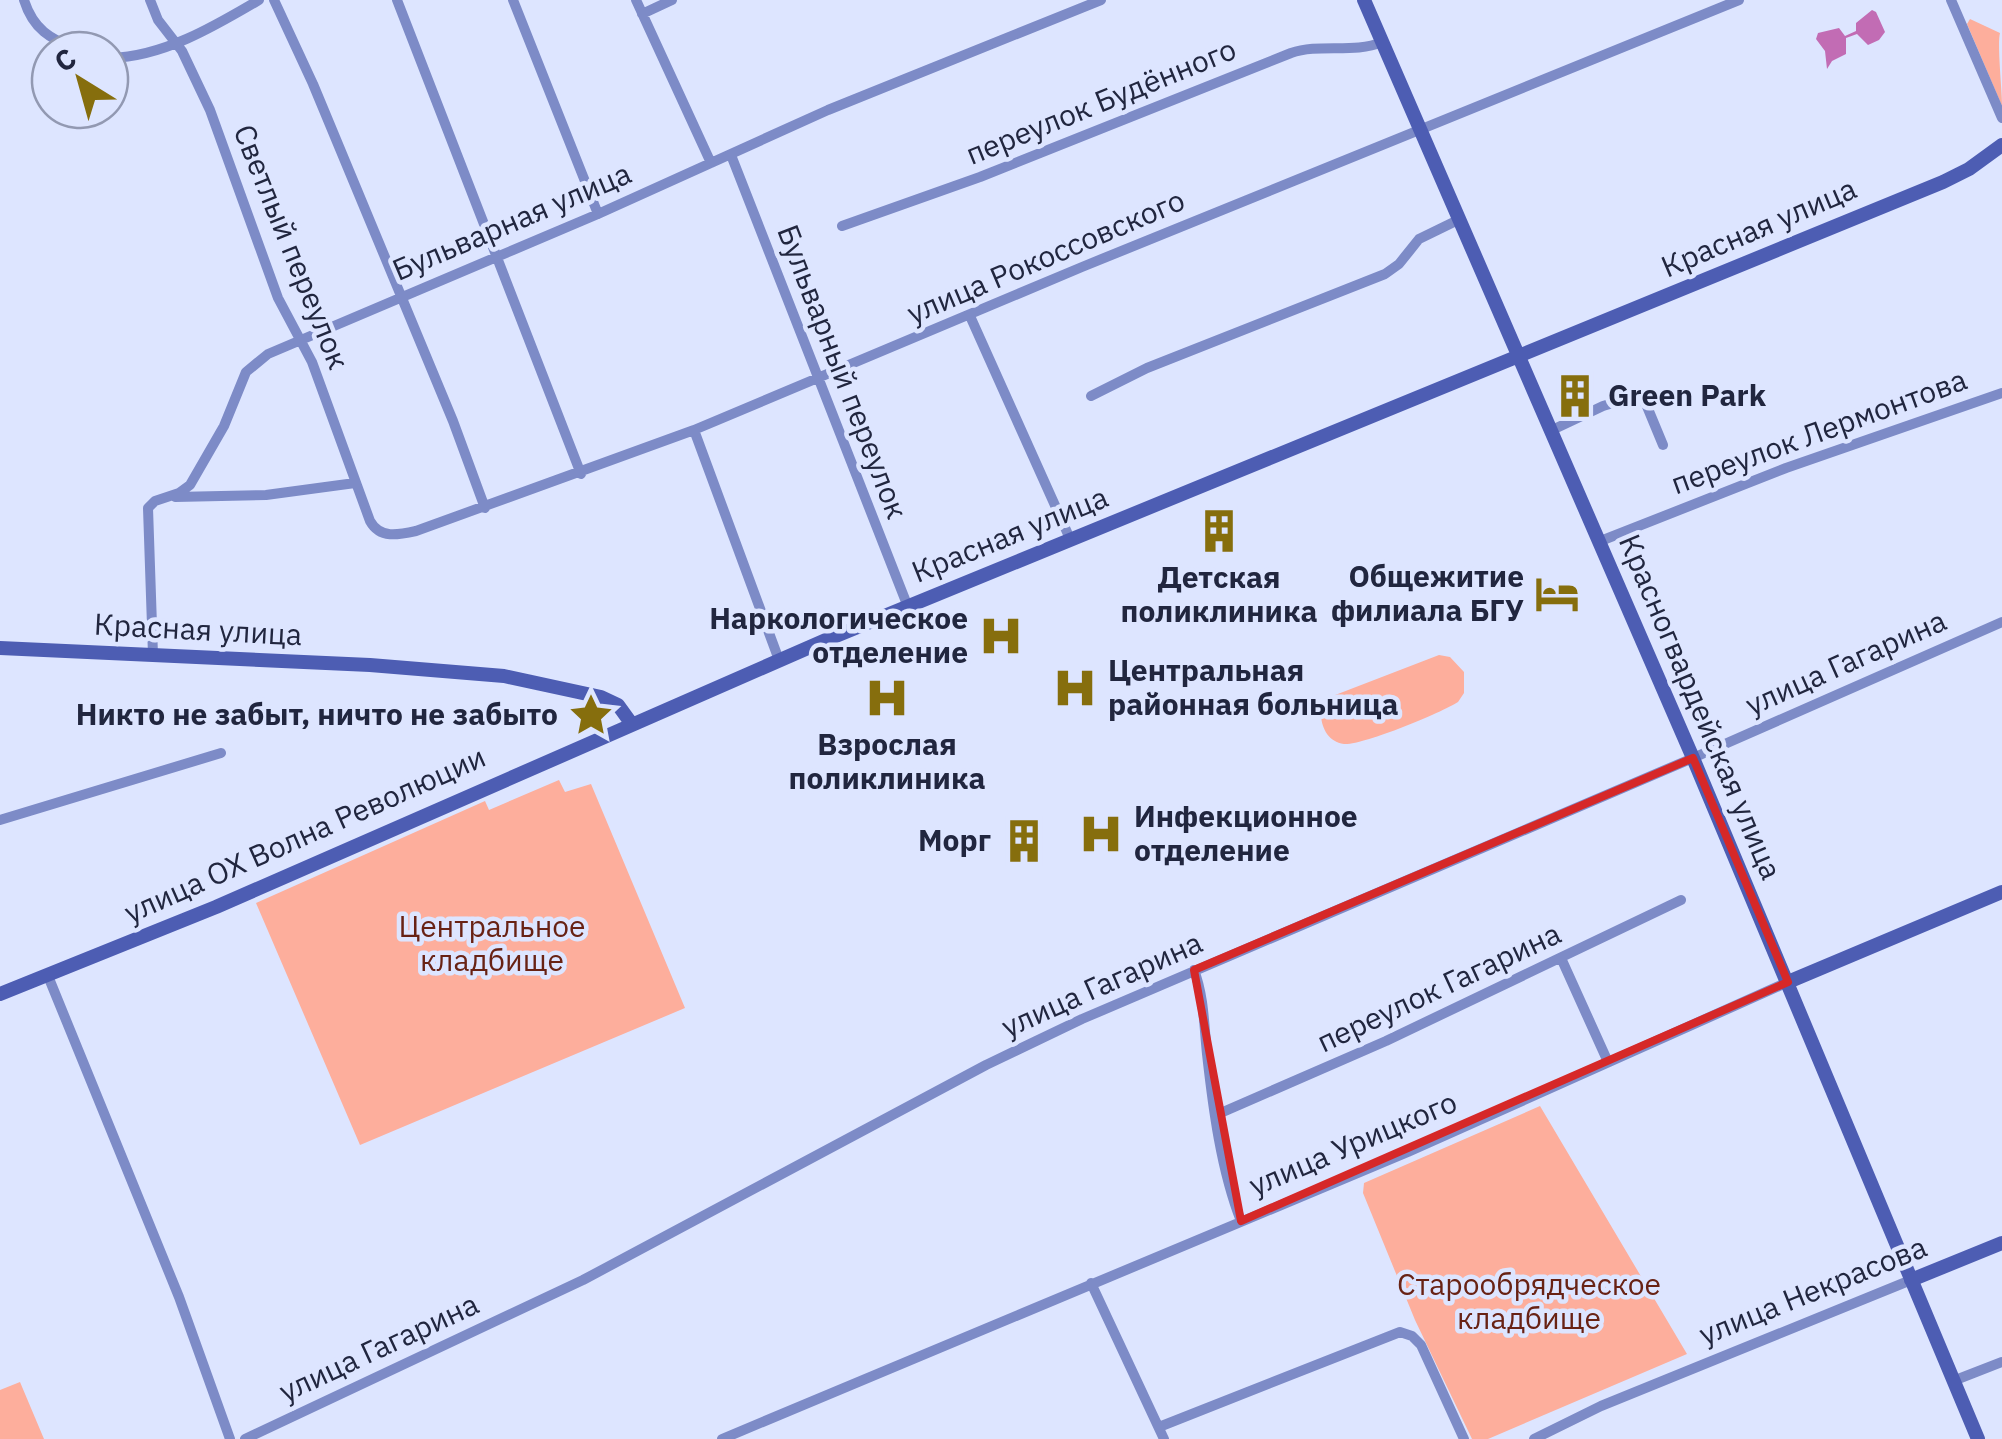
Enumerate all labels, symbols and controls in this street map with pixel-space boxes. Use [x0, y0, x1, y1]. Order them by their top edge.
street label: переулок Будённого [960, 29, 1241, 173]
north arrow [30, 30, 130, 130]
text: С [46, 39, 83, 80]
street label: Светлый переулок [226, 118, 359, 374]
street label: Бульварная улица [386, 153, 637, 289]
street label: Красная улица [1655, 168, 1862, 285]
street label: улица Рокоссовского [901, 179, 1190, 332]
street label: Бульварный переулок [769, 219, 918, 524]
street label: переулок Лермонтова [1665, 359, 1972, 502]
building icon: Green Park [1551, 372, 1599, 420]
place label: Green Park [1608, 375, 1767, 414]
street label: Красная улица [906, 477, 1113, 591]
building icon: Детская поликлиника [1195, 507, 1243, 555]
street label: Красногвардейская улица [1611, 528, 1792, 885]
place label: Общежитие филиала БГУ [1331, 556, 1524, 629]
place label: Детская поликлиника [1121, 557, 1317, 630]
hotel icon: Общежитие филиала БГУ [1533, 570, 1581, 618]
place label: Наркологическое отделение [709, 598, 968, 671]
street label: улица Гагарина [1739, 600, 1952, 723]
street label: Красная улица [93, 604, 303, 653]
hospital icon: Наркологическое отделение [977, 612, 1025, 660]
place label: Центральная районная больница [1108, 650, 1399, 723]
hospital icon: Центральная районная больница [1051, 664, 1099, 712]
hospital icon: Взрослая поликлиника [863, 674, 911, 722]
place icon: Никто не забыт, ничто не забыто [567, 691, 615, 739]
place label: Никто не забыт, ничто не забыто [76, 694, 558, 733]
place label: Взрослая поликлиника [789, 724, 985, 797]
street label: улица ОХ Волна Революции [118, 736, 491, 931]
place label: Инфекционное отделение [1134, 796, 1358, 869]
hospital icon: Инфекционное отделение [1077, 810, 1125, 858]
building icon: Морг [1000, 817, 1048, 865]
place label: Морг [918, 820, 991, 859]
park label: Центральное кладбище [398, 906, 586, 979]
street label: переулок Гагарина [1310, 913, 1567, 1060]
street label: улица Гагарина [995, 922, 1208, 1045]
street label: улица Урицкого [1243, 1081, 1462, 1204]
street label: улица Некрасова [1693, 1226, 1932, 1353]
park label: Старообрядческое кладбище [1397, 1264, 1661, 1337]
street label: улица Гагарина [272, 1283, 484, 1410]

